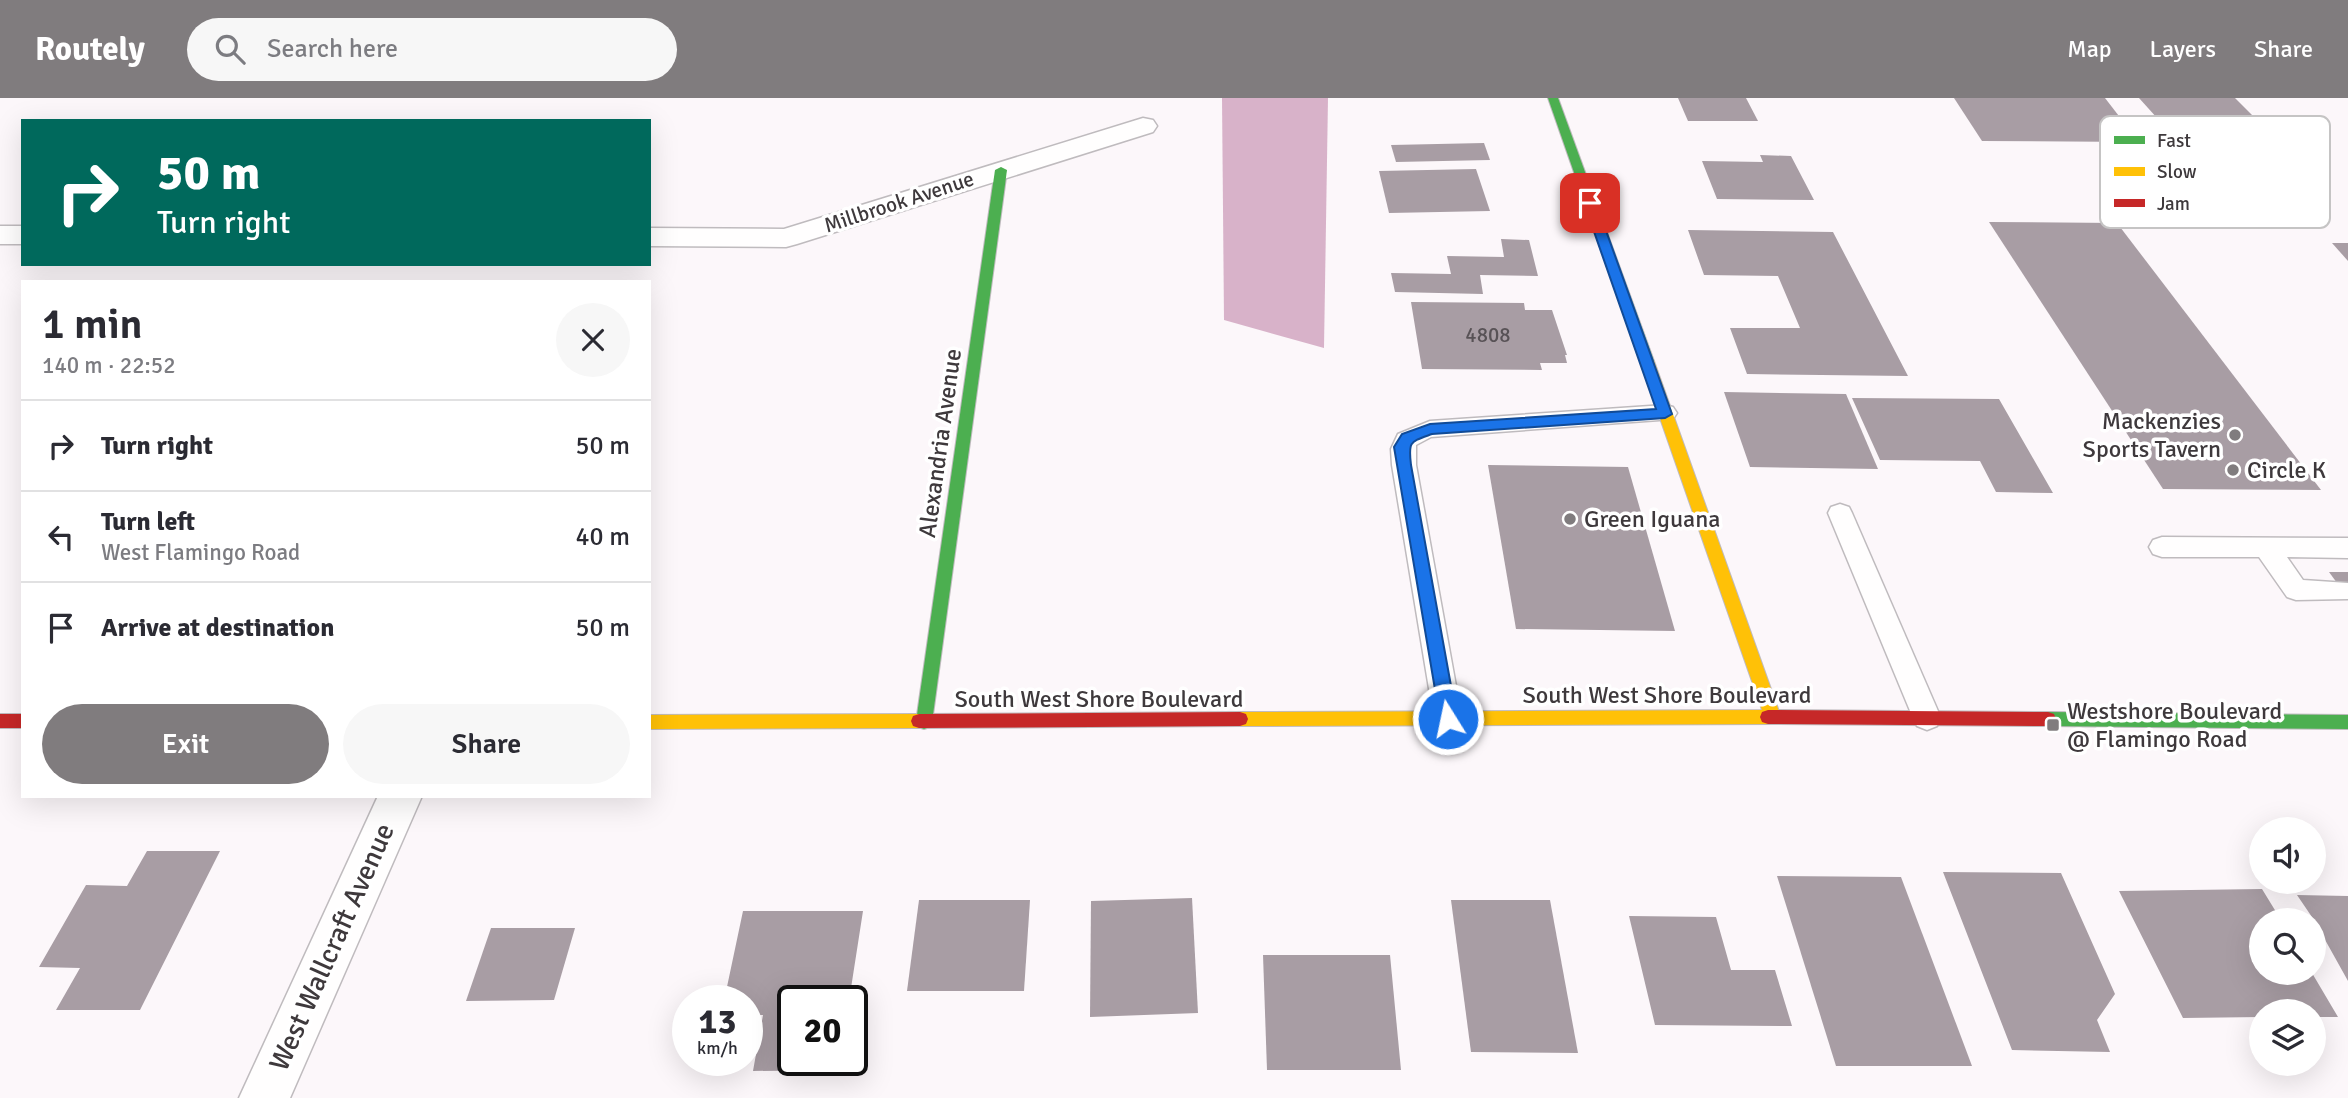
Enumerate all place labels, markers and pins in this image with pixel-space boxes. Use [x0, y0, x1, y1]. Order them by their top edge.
pin [1560, 173, 1620, 233]
place label: Mackenzies Sports Tavern [2083, 406, 2221, 464]
marker: Mackenzies Sports Tavern [2227, 427, 2243, 443]
place label: Circle K [2247, 455, 2326, 485]
marker: Circle K [2225, 462, 2241, 478]
place label: Green Iguana [1584, 504, 1720, 534]
marker: Green Iguana [1562, 511, 1578, 527]
place label: Westshore Boulevard @ Flamingo Road [2067, 696, 2282, 754]
marker: Westshore Boulevard @ Flamingo Road [2045, 717, 2061, 733]

